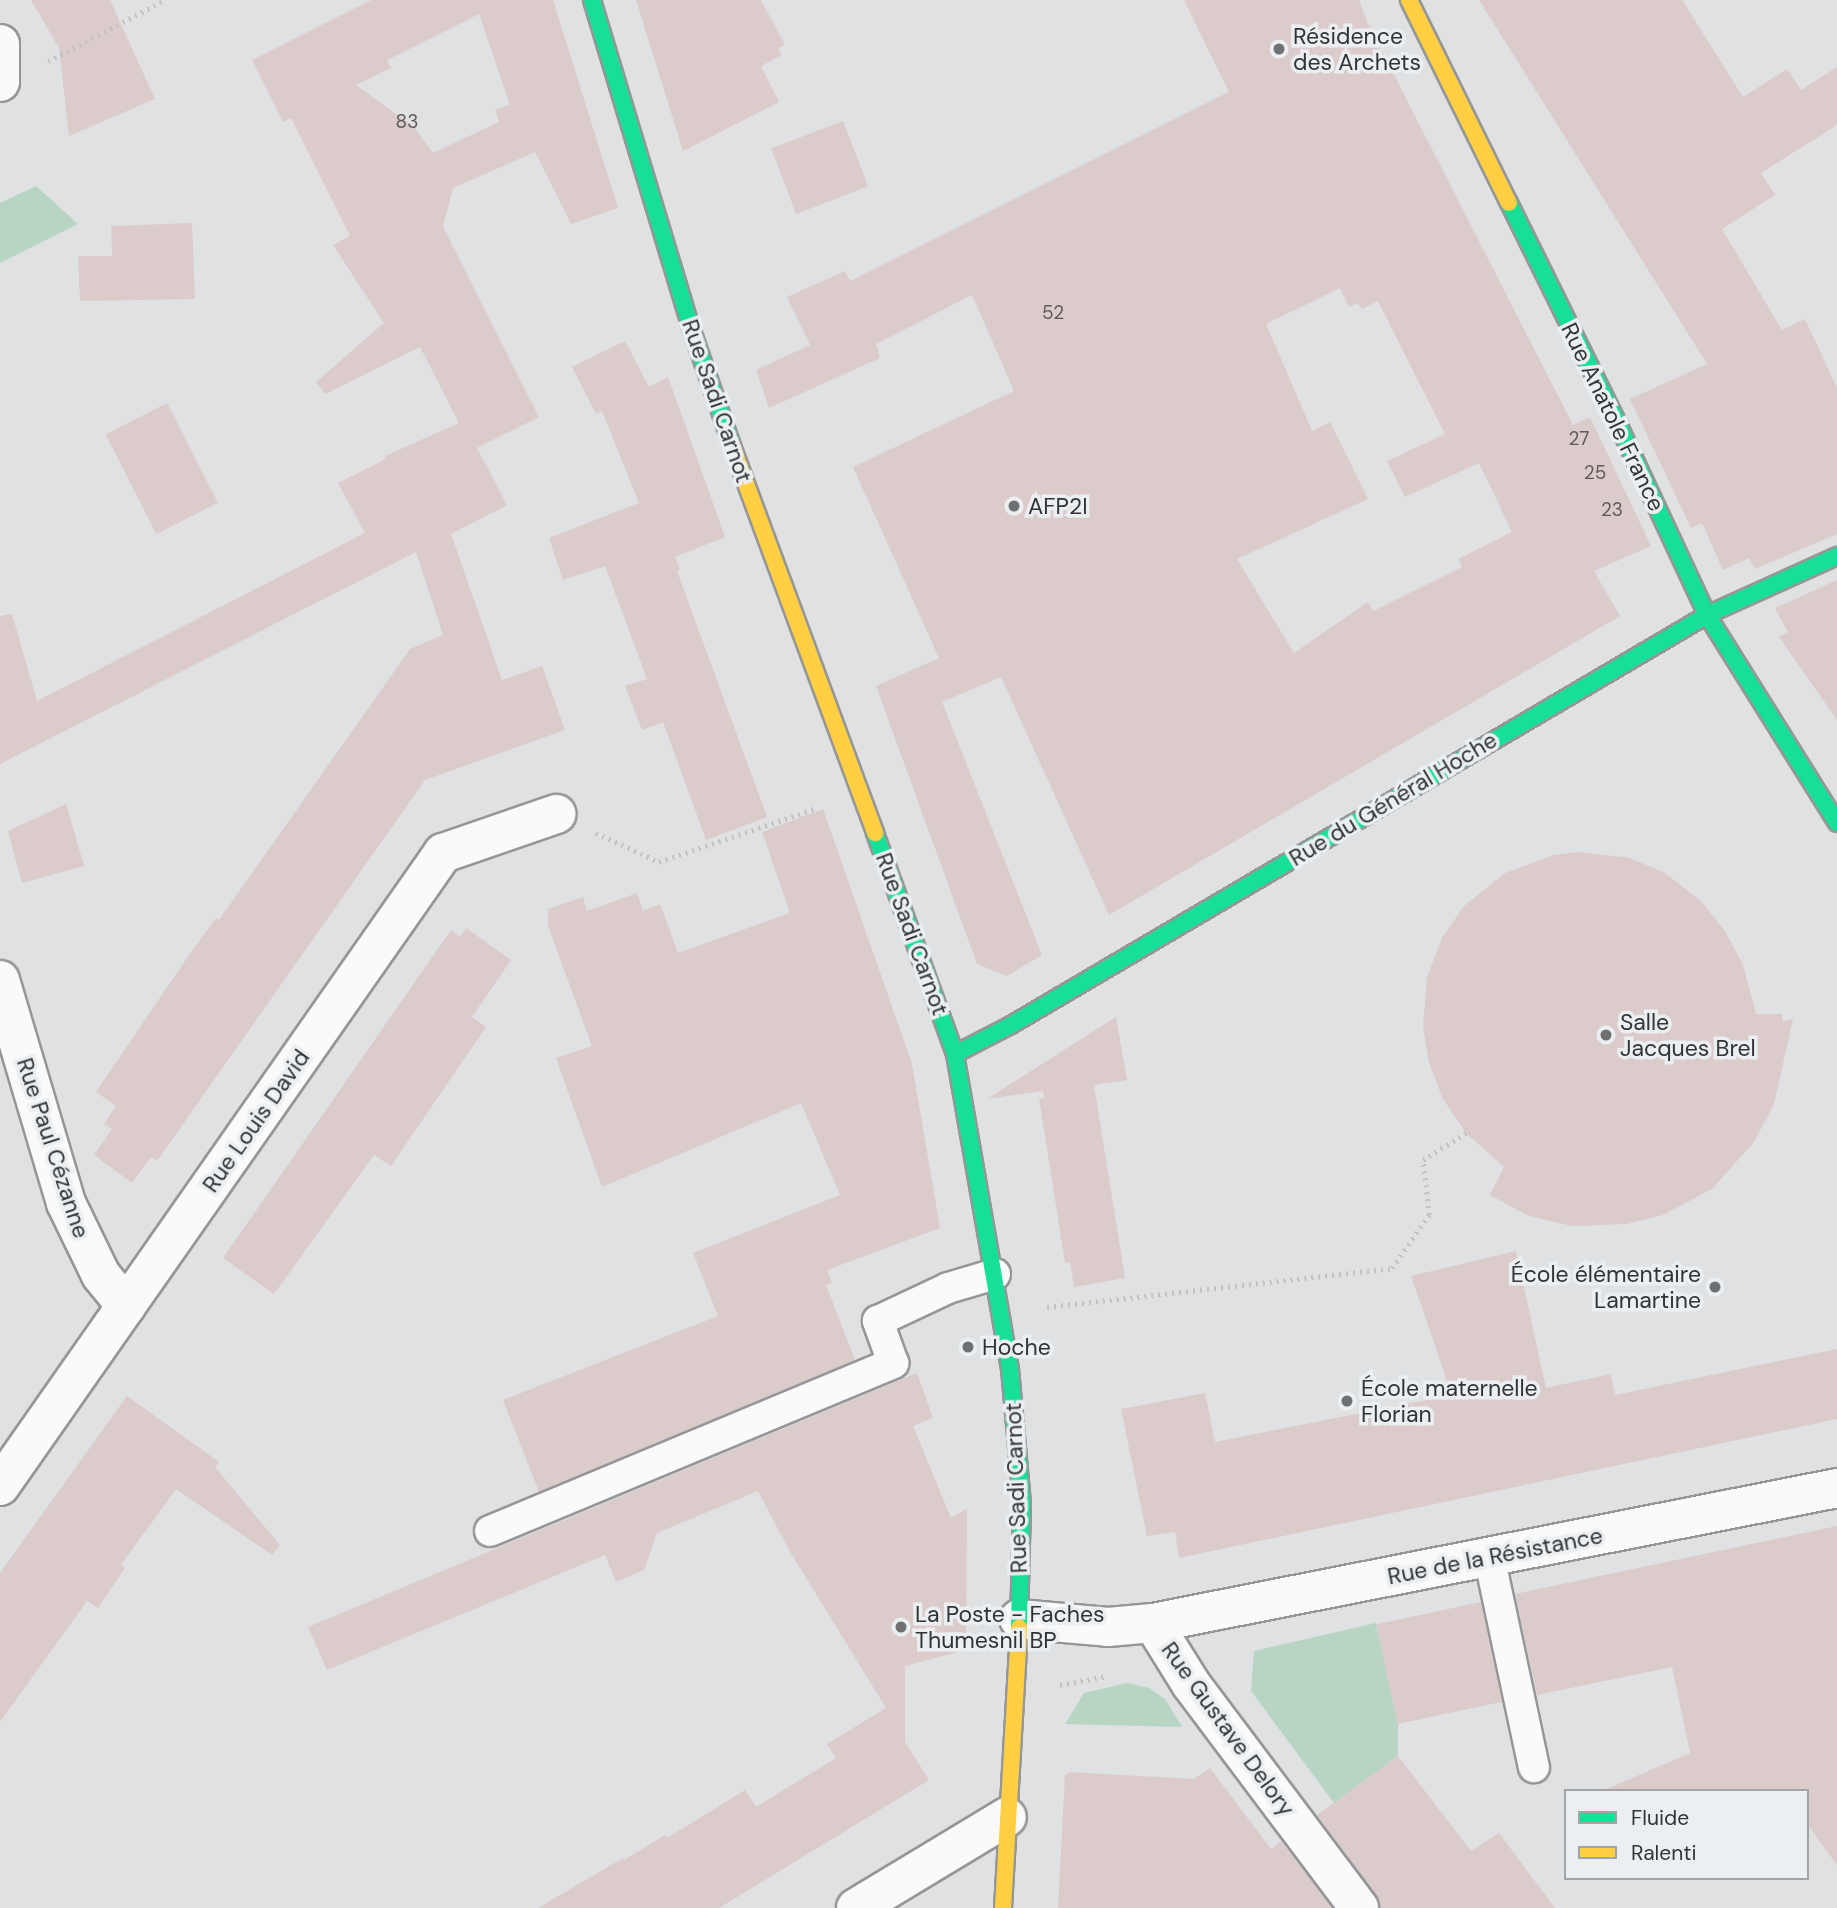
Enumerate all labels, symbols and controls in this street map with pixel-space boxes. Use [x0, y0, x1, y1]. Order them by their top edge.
place label: Résidence des Archets [1293, 22, 1421, 76]
marker: Résidence des Archets [1271, 41, 1287, 57]
house number: 83 [396, 111, 418, 133]
house number: 52 [1042, 302, 1064, 324]
street label: Rue Sadi Carnot [676, 316, 758, 486]
street label: Rue Anatole France [1555, 318, 1671, 516]
house number: 27 [1569, 428, 1589, 450]
house number: 25 [1584, 462, 1606, 484]
place label: AFP2I [1028, 492, 1088, 520]
marker: AFP2I [1006, 498, 1022, 514]
house number: 23 [1601, 499, 1623, 521]
street label: Rue du Général Hoche [1284, 726, 1502, 872]
street label: Rue Sadi Carnot [870, 849, 954, 1019]
place label: Salle Jacques Brel [1620, 1008, 1756, 1062]
marker: Salle Jacques Brel [1598, 1027, 1614, 1043]
street label: Rue Louis David [197, 1044, 315, 1198]
street label: Rue Paul Cézanne [11, 1054, 95, 1242]
place label: École élémentaire Lamartine [1511, 1260, 1701, 1314]
marker: École élémentaire Lamartine [1707, 1279, 1723, 1295]
place label: Hoche [982, 1333, 1051, 1361]
marker: Hoche [960, 1339, 976, 1355]
place label: École maternelle Florian [1361, 1374, 1538, 1428]
marker: École maternelle Florian [1339, 1393, 1355, 1409]
street label: Rue Sadi Carnot [999, 1402, 1033, 1574]
street label: Rue de la Résistance [1385, 1522, 1605, 1590]
place label: La Poste - Faches Thumesnil BP [915, 1600, 1105, 1654]
marker: La Poste - Faches Thumesnil BP [893, 1619, 909, 1635]
street label: Rue Gustave Delory [1156, 1637, 1300, 1821]
legend [1564, 1789, 1809, 1880]
text: Fluide [1631, 1804, 1689, 1832]
text: Ralenti [1631, 1839, 1697, 1867]

